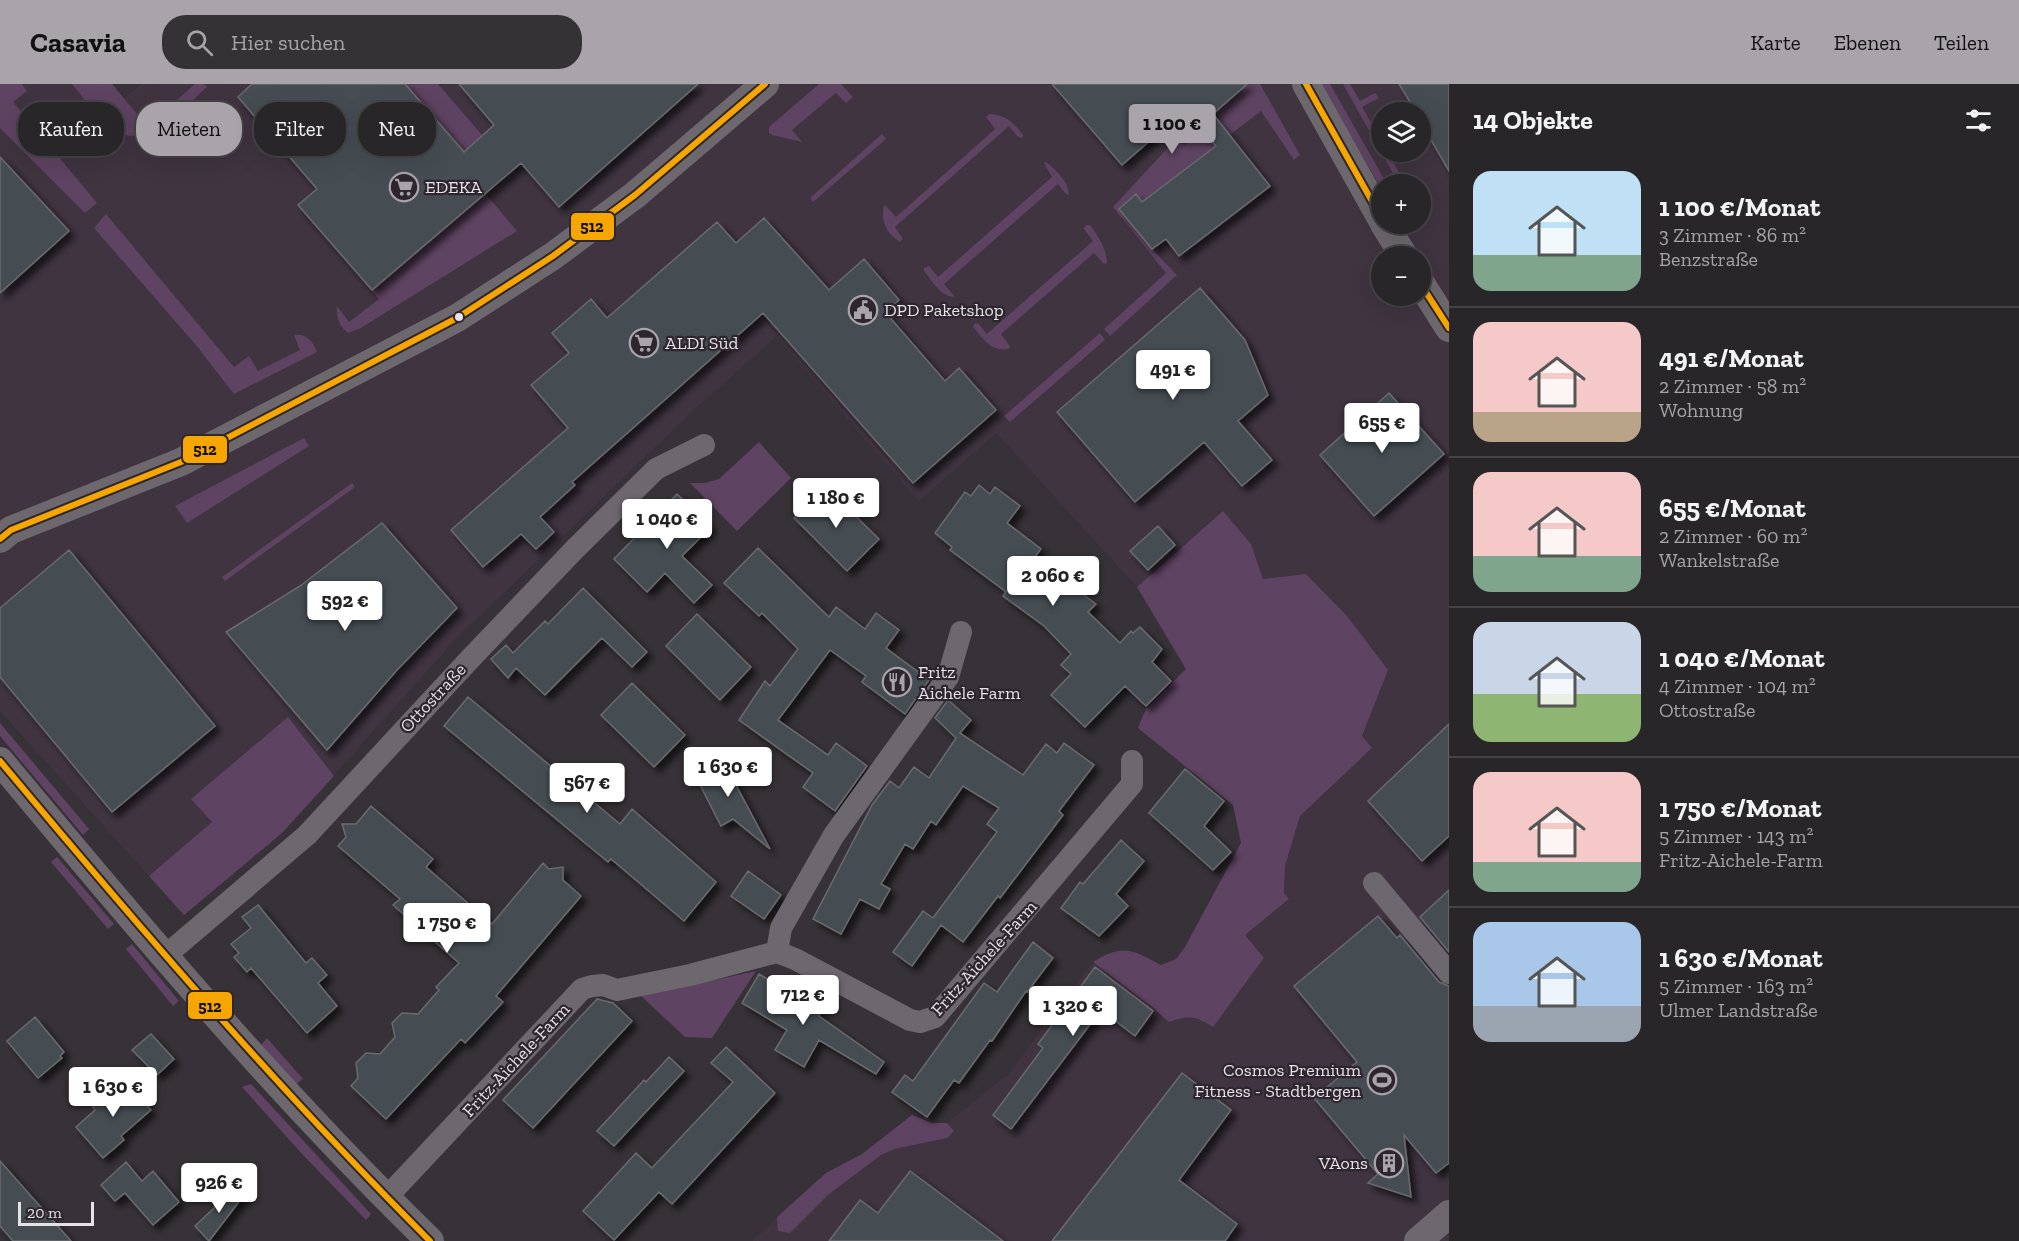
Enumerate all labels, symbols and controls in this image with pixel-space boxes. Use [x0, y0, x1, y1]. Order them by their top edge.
search box [162, 15, 582, 69]
text: Casavia [30, 26, 126, 59]
icon: search [183, 26, 216, 59]
text: Hier suchen [231, 29, 345, 56]
text: Karte [1751, 30, 1801, 55]
text: Ebenen [1834, 30, 1901, 55]
text: Teilen [1934, 30, 1989, 55]
chip: Kaufen [18, 102, 124, 156]
chip: Mieten [136, 102, 242, 156]
chip: Filter [254, 102, 346, 156]
chip: Neu [358, 102, 436, 156]
map controls [1371, 102, 1431, 306]
button: layers [1371, 102, 1431, 162]
pin: 1 100 € [1117, 104, 1227, 155]
text: 14 Objekte [1473, 104, 1593, 136]
icon: filters [1962, 104, 1995, 137]
text: 1 100 € [1143, 111, 1201, 135]
supermarket icon: EDEKA [388, 171, 420, 203]
button: + [1371, 174, 1431, 234]
place label: EDEKA [425, 176, 482, 198]
text: 1 100 €/Monat [1659, 191, 1820, 223]
icon: home [1521, 195, 1593, 267]
line badge: 512 [570, 212, 615, 241]
text: 512 [580, 217, 604, 236]
text: 3 Zimmer · 86 m² [1659, 223, 1806, 247]
button: − [1371, 246, 1431, 306]
text: Benzstraße [1659, 247, 1758, 271]
public building icon: DPD Paketshop [847, 294, 879, 326]
place label: DPD Paketshop [884, 299, 1004, 321]
unlabelled marker [453, 311, 465, 323]
supermarket icon: ALDI Süd [628, 327, 660, 359]
place label: ALDI Süd [665, 332, 739, 354]
text: 491 €/Monat [1659, 342, 1804, 374]
icon: home [1521, 346, 1593, 418]
pin: 491 € [1131, 350, 1215, 401]
text: 491 € [1150, 357, 1196, 381]
text: 2 Zimmer · 58 m² [1659, 374, 1806, 398]
text: Wohnung [1659, 398, 1743, 422]
pin: 655 € [1340, 403, 1424, 454]
text: 655 € [1358, 410, 1406, 434]
line badge: 512 [182, 435, 228, 464]
text: 512 [193, 440, 217, 459]
pin: 1 180 € [781, 478, 891, 529]
text: 1 180 € [807, 485, 865, 509]
text: 655 €/Monat [1659, 492, 1806, 524]
icon: home [1521, 496, 1593, 568]
pin: 1 040 € [612, 499, 722, 550]
text: 1 040 € [636, 506, 698, 530]
text: 2 Zimmer · 60 m² [1659, 524, 1807, 548]
text: Wankelstraße [1659, 548, 1779, 572]
pin: 2 060 € [998, 556, 1108, 607]
text: 2 060 € [1021, 563, 1085, 587]
pin: 592 € [303, 581, 387, 632]
text: 592 € [321, 588, 369, 612]
text: 1 040 €/Monat [1659, 642, 1825, 674]
icon: home [1521, 646, 1593, 718]
street label: Ottostraße [395, 659, 471, 737]
place label: Fritz Aichele Farm [918, 661, 1021, 704]
restaurant icon: Fritz Aichele Farm [881, 666, 913, 698]
text: 4 Zimmer · 104 m² [1659, 674, 1816, 698]
text: Ottostraße [1659, 698, 1755, 722]
pin: 1 630 € [673, 747, 783, 798]
text: 1 630 € [698, 754, 758, 778]
pin: 567 € [545, 763, 629, 814]
text: 567 € [564, 770, 610, 794]
text: 1 750 €/Monat [1659, 792, 1821, 824]
icon: home [1521, 796, 1593, 868]
text: 5 Zimmer · 143 m² [1659, 824, 1813, 848]
text: Fritz-Aichele-Farm [1659, 848, 1823, 872]
street label: Fritz-Aichele-Farm [926, 896, 1042, 1020]
pin: 1 750 € [392, 903, 502, 954]
text: 1 750 € [417, 910, 477, 934]
text: 1 630 €/Monat [1659, 942, 1823, 974]
icon: home [1521, 946, 1593, 1018]
text: 5 Zimmer · 163 m² [1659, 974, 1813, 998]
pin: 712 € [761, 975, 845, 1026]
text: 712 € [781, 982, 825, 1006]
pin: 1 320 € [1018, 986, 1128, 1037]
line badge: 512 [187, 991, 233, 1020]
text: 1 320 € [1043, 993, 1103, 1017]
text: 512 [198, 997, 222, 1016]
street label: Fritz-Aichele-Farm [458, 998, 575, 1121]
text: Ulmer Landstraße [1659, 998, 1818, 1022]
place label: Cosmos Premium Fitness - Stadtbergen [1194, 1059, 1362, 1102]
sports icon: Cosmos Premium Fitness - Stadtbergen [1366, 1064, 1398, 1096]
pin: 1 630 € [58, 1067, 168, 1118]
text: 1 630 € [83, 1074, 143, 1098]
building icon: VAons [1373, 1147, 1405, 1179]
place label: VAons [1318, 1152, 1368, 1174]
pin: 926 € [177, 1163, 261, 1214]
text: 926 € [195, 1170, 243, 1194]
scale bar [18, 1199, 94, 1226]
text: 20 m [27, 1203, 62, 1222]

